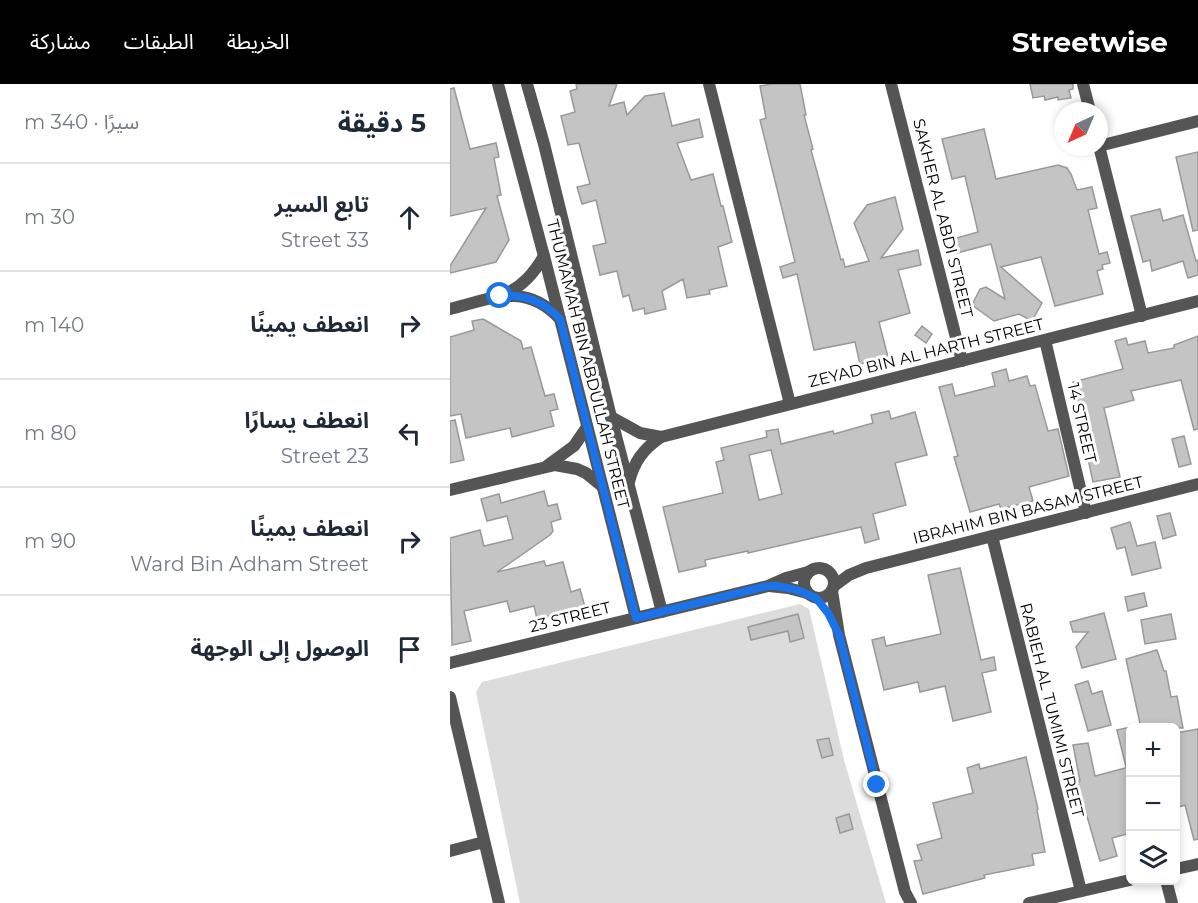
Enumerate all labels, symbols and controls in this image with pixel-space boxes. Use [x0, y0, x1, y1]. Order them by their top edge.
text: Streetwise [1012, 25, 1168, 59]
text: مشاركة [30, 29, 91, 54]
text: الطبقات [124, 29, 194, 54]
text: الخريطة [227, 29, 290, 54]
north arrow [1054, 102, 1108, 156]
text: 5 دقيقة [338, 107, 426, 139]
text: سيرًا · 340 m [24, 110, 139, 134]
street label: SAKHER AL ABDI STREET [909, 117, 977, 320]
text: تابع السير [275, 191, 369, 218]
icon: ahead [393, 201, 426, 234]
text: 30 m [24, 205, 75, 229]
street label: THUMAMAH BIN ABDULLAH STREET [543, 217, 633, 511]
text: 33 Street [281, 228, 369, 252]
route start [486, 282, 512, 308]
icon: right [393, 309, 426, 342]
text: انعطف يمينًا [250, 311, 369, 338]
text: 140 m [24, 313, 84, 337]
street label: ZEYAD BIN AL HARTH STREET [806, 314, 1046, 391]
street label: 14 STREET [1064, 381, 1101, 466]
text: انعطف يسارًا [245, 407, 369, 434]
icon: left [393, 417, 426, 450]
text: 80 m [24, 421, 76, 445]
text: 23 Street [281, 444, 369, 468]
street label: IBRAHIM BIN BASAM STREET [911, 472, 1146, 548]
text: انعطف يمينًا [250, 515, 369, 542]
icon: right [393, 525, 426, 558]
text: 90 m [24, 529, 76, 553]
text: Ward Bin Adham Street [130, 552, 369, 576]
street label: 23 STREET [527, 598, 614, 636]
street label: RABIEH AL TUMIMI STREET [1016, 601, 1088, 820]
icon: arrive [393, 633, 426, 666]
text: الوصول إلى الوجهة [190, 635, 369, 662]
map controls [1126, 723, 1180, 885]
button: + [1126, 723, 1180, 777]
route end [863, 771, 889, 797]
button: − [1126, 777, 1180, 831]
button: layers [1126, 831, 1180, 885]

